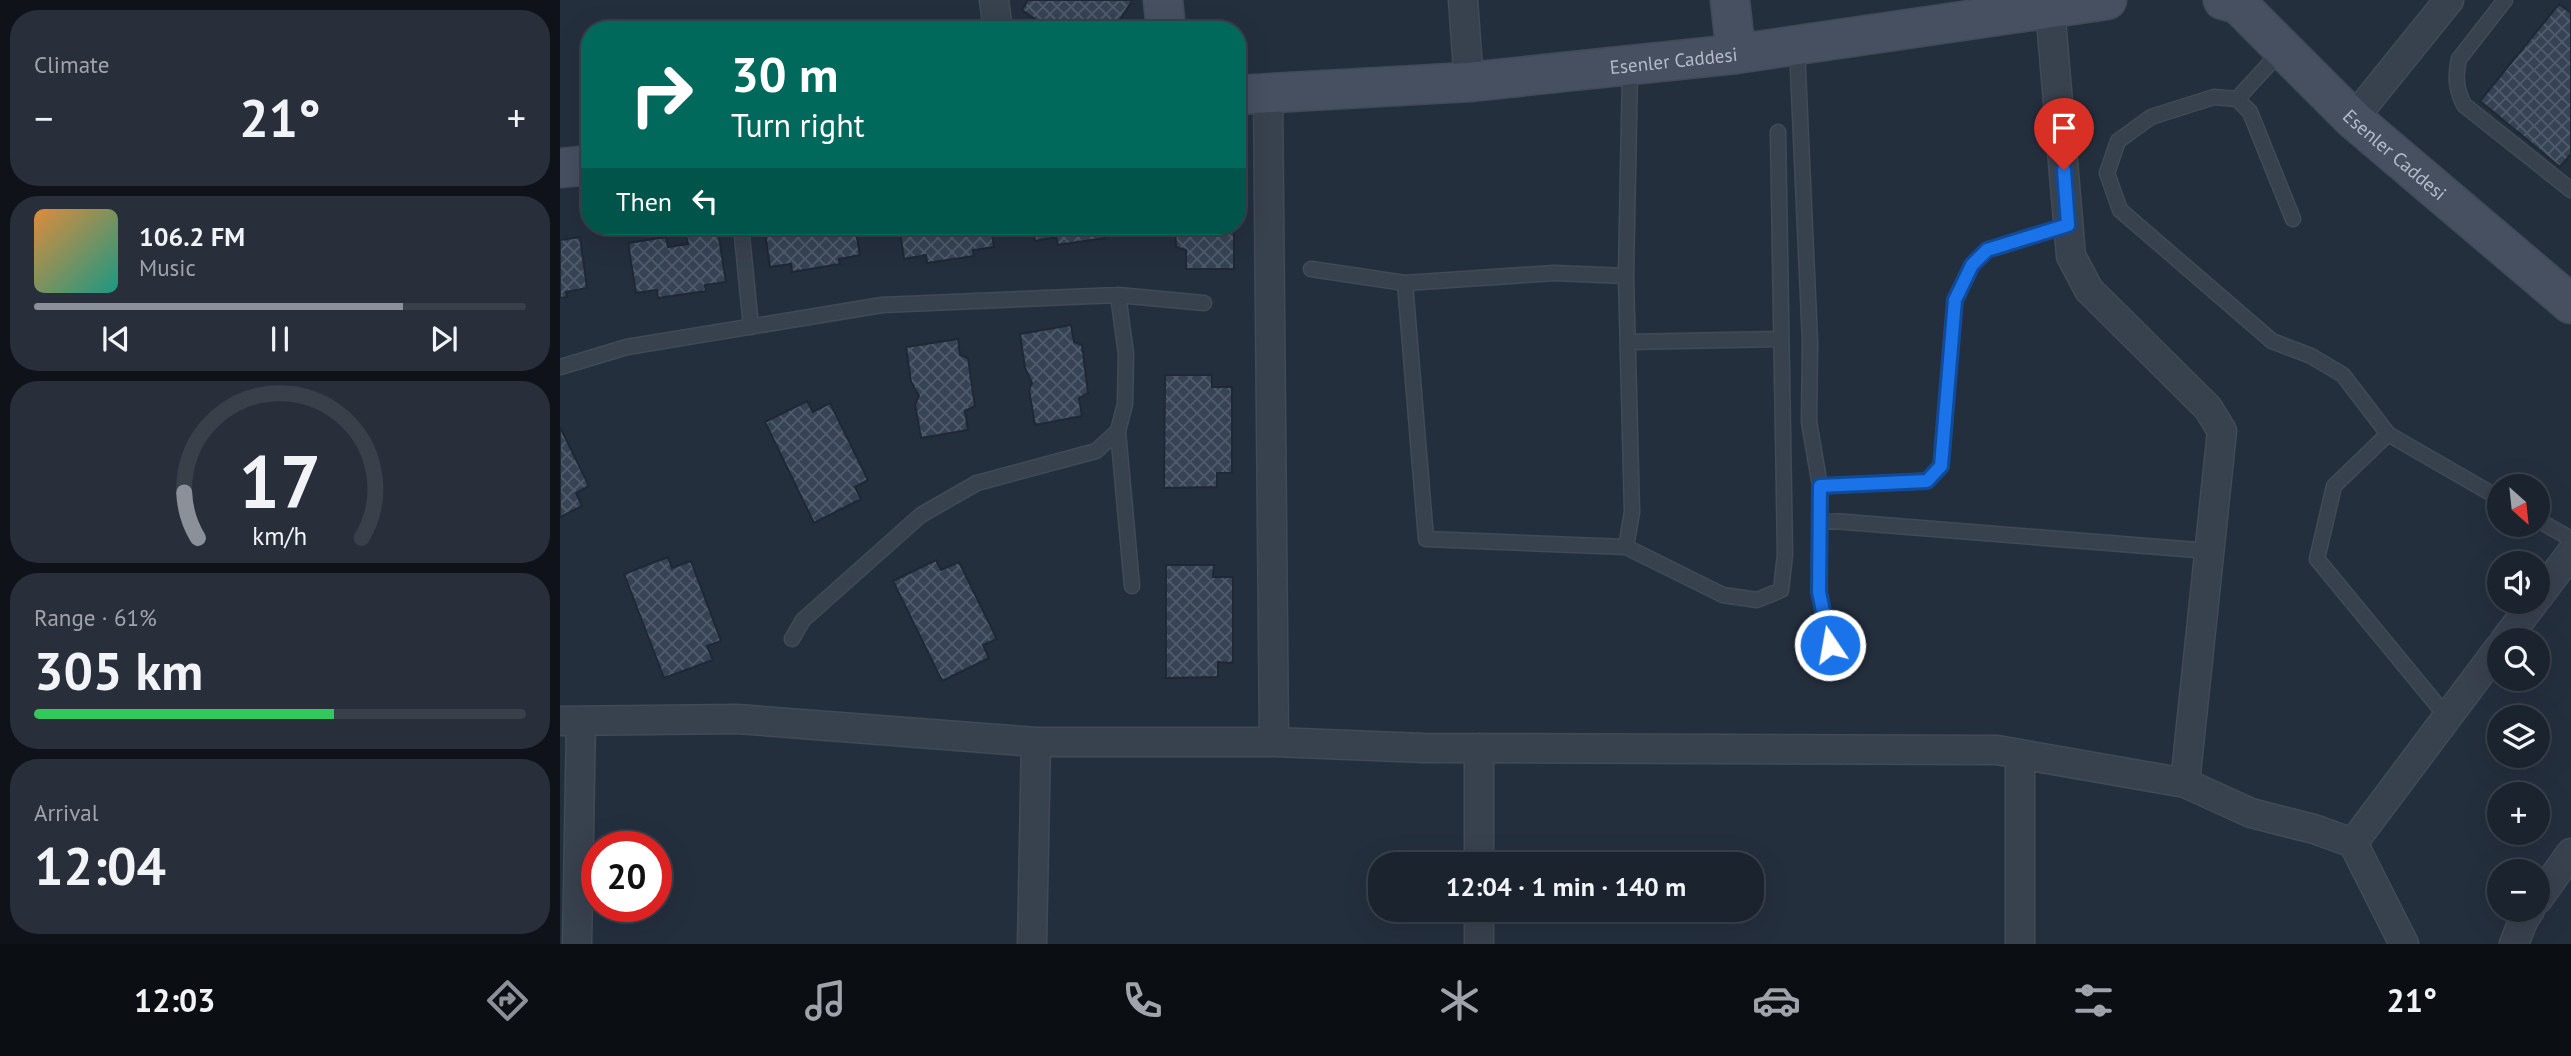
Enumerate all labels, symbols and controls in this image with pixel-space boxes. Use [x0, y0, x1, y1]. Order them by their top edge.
text: 30 m [731, 42, 838, 106]
street label: Esenler Caddesi [1609, 42, 1739, 79]
icon: right [616, 49, 707, 140]
text: Climate [34, 50, 109, 79]
text: 21° [239, 84, 321, 151]
text: − [34, 93, 53, 142]
text: + [507, 93, 526, 142]
pin [2034, 98, 2094, 170]
text: Turn right [731, 104, 865, 146]
street label: Esenler Caddesi [2338, 104, 2451, 205]
icon: arrive [2045, 109, 2083, 147]
icon: left [686, 182, 724, 220]
text: Then [616, 185, 672, 218]
text: 106.2 FM [139, 220, 245, 253]
text: Music [139, 253, 196, 282]
icon: previous [97, 320, 135, 358]
icon: pause [261, 320, 299, 358]
icon: next [425, 320, 463, 358]
text: 17 [239, 434, 321, 528]
north arrow [2487, 474, 2550, 537]
map controls [2487, 474, 2550, 922]
text: km/h [253, 520, 307, 552]
button: sound [2487, 551, 2550, 614]
text: Range · 61% [34, 603, 157, 632]
position arrow [1793, 608, 1867, 682]
button: search [2487, 628, 2550, 691]
text: 305 km [34, 637, 203, 704]
button: layers [2487, 705, 2550, 768]
button: + [2487, 782, 2550, 845]
text: Arrival [34, 798, 98, 827]
speed limit sign: 20 [581, 831, 672, 922]
text: 12:04 [34, 832, 166, 899]
button: − [2487, 859, 2550, 922]
text: 12:04 · 1 min · 140 m [1446, 870, 1686, 903]
icon: directions [483, 976, 532, 1025]
icon: music [801, 976, 850, 1025]
icon: phone [1118, 976, 1167, 1025]
icon: climate [1435, 976, 1484, 1025]
icon: car [1752, 976, 1801, 1025]
icon: filters [2069, 976, 2118, 1025]
text: 12:03 [134, 979, 215, 1021]
text: 21° [2387, 979, 2437, 1021]

